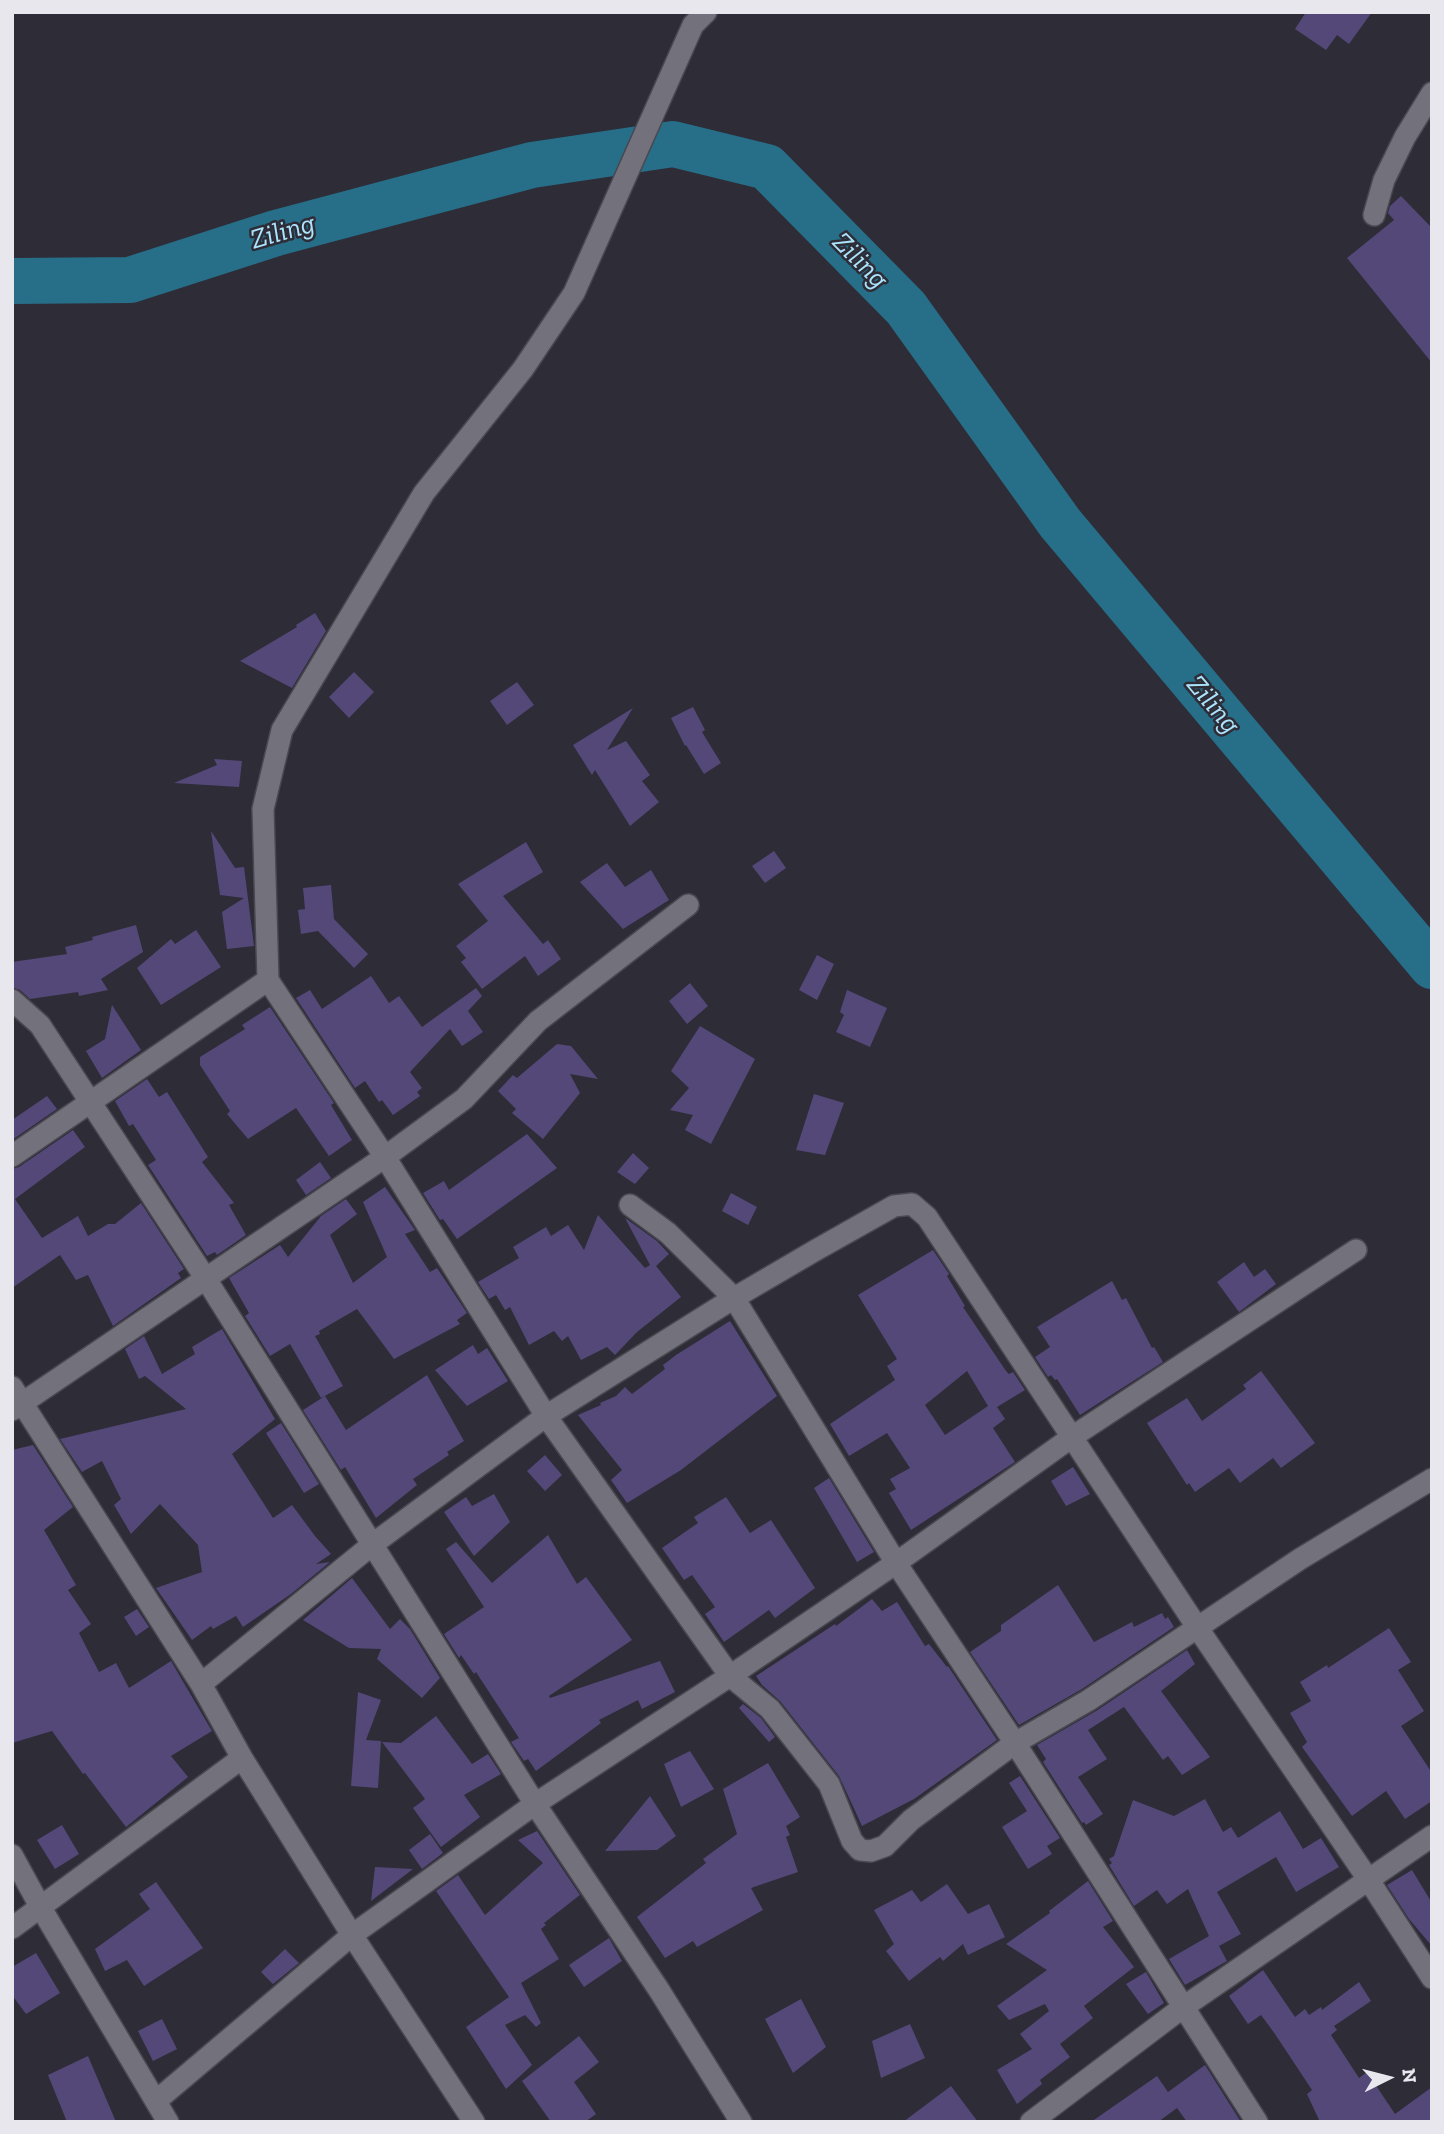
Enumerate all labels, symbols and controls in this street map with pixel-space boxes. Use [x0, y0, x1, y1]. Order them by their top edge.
water label: Ziling [247, 207, 319, 257]
water label: Ziling [825, 226, 895, 296]
water label: Ziling [1179, 669, 1247, 741]
north arrow [1353, 2043, 1423, 2113]
text: N [1397, 2067, 1422, 2084]

